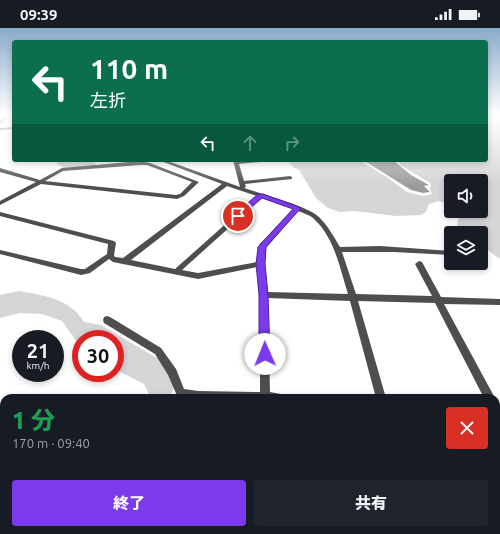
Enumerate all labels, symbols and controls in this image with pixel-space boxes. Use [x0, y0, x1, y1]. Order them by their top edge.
text: 09:39 [20, 6, 58, 23]
text: 110 m [90, 53, 168, 84]
icon: left [24, 56, 76, 108]
text: 左折 [90, 90, 126, 110]
icon: left [197, 132, 219, 154]
icon: ahead [239, 132, 261, 154]
icon: right [281, 132, 303, 154]
map controls [444, 174, 488, 270]
button: sound [444, 174, 488, 218]
pin [221, 199, 255, 233]
icon: arrive [227, 205, 249, 227]
button: layers [444, 226, 488, 270]
speed limit sign: 30 [72, 330, 124, 382]
position arrow [244, 333, 286, 375]
text: 21 [27, 339, 49, 362]
text: km/h [26, 360, 50, 371]
text: 1 分 [12, 407, 55, 434]
button: close [446, 407, 488, 449]
text: 170 m · 09:40 [12, 436, 90, 450]
button: 終了 [12, 480, 246, 526]
button: 共有 [254, 480, 488, 526]

